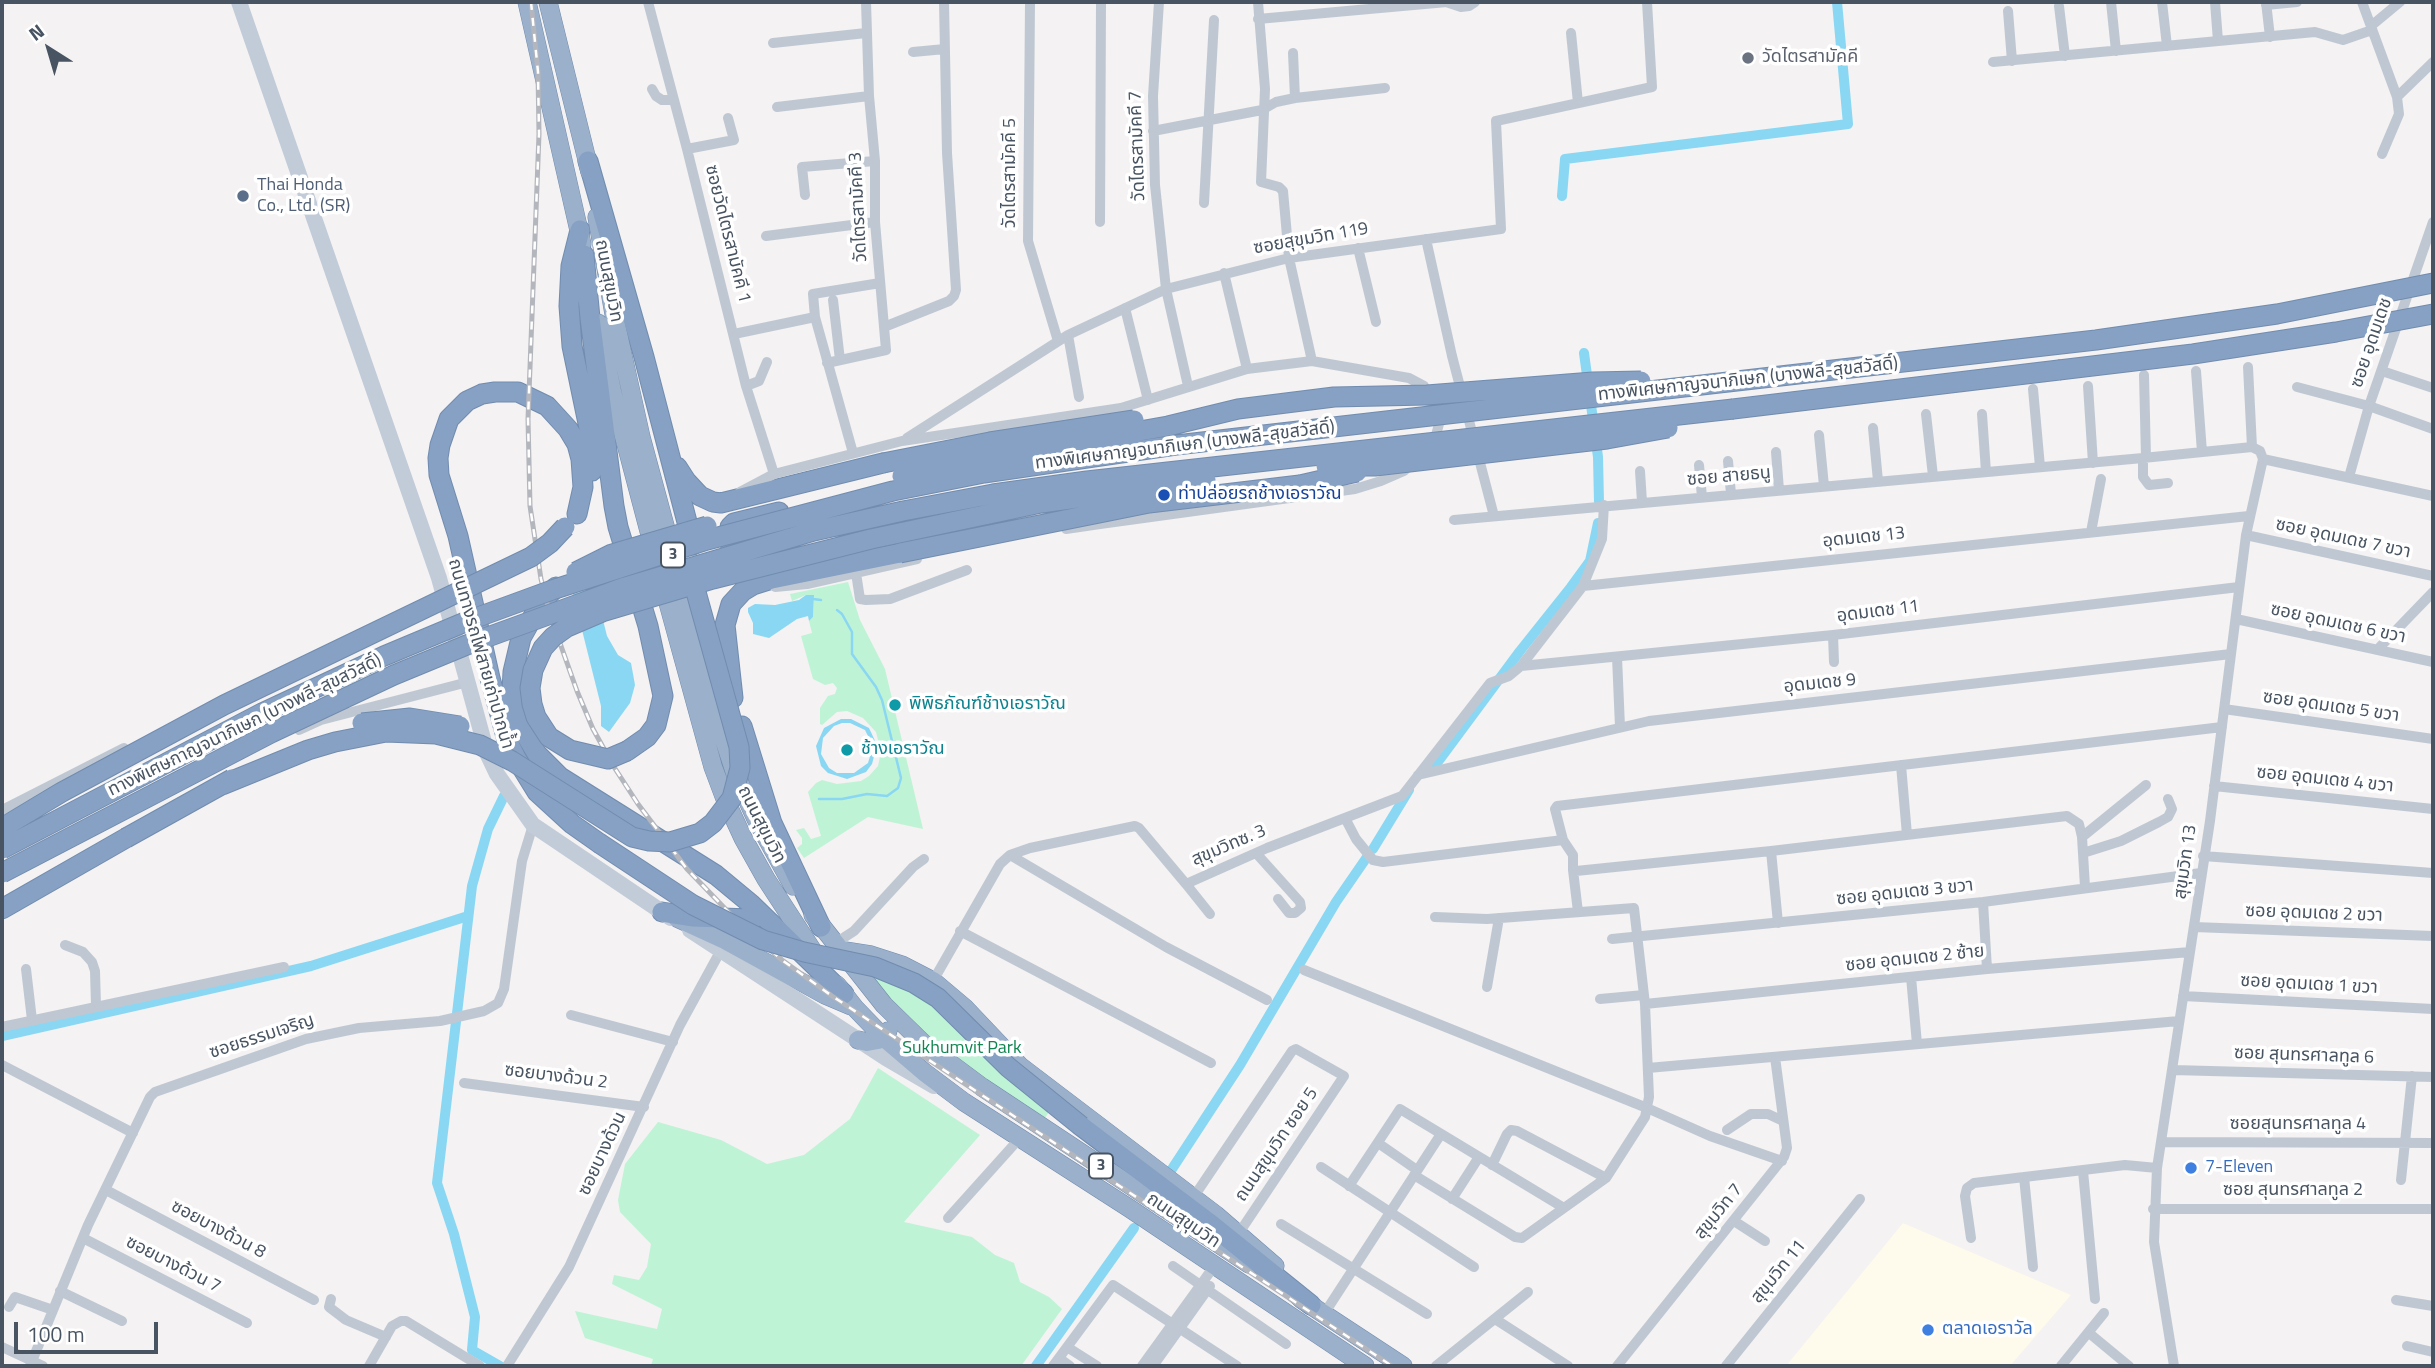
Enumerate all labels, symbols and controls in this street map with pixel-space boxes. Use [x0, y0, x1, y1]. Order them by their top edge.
north arrow [14, 14, 84, 84]
text: N [22, 16, 50, 47]
place label: วัดไตรสามัคคี [1762, 47, 1858, 69]
marker: วัดไตรสามัคคี [1740, 50, 1756, 66]
street label: วัดไตรสามัคคี 7 [1125, 91, 1151, 201]
street label: วัดไตรสามัคคี 5 [1000, 118, 1022, 228]
street label: วัดไตรสามัคคี 3 [845, 151, 873, 263]
street label: ซอยวัดไตรสามัคคี 1 [699, 163, 755, 305]
place label: Thai Honda Co., Ltd. (SR) [257, 175, 350, 218]
marker: Thai Honda Co., Ltd. (SR) [235, 188, 251, 204]
street label: ซอยสุขุมวิท 119 [1252, 218, 1370, 260]
street label: ถนนสุขุมวิท [589, 238, 627, 324]
street label: ซอย อุดมเดช [2347, 295, 2397, 391]
street label: ทางพิเศษกาญจนาภิเษก (บางพลี-สุขสวัสดิ์) [1597, 353, 1899, 407]
street label: ทางพิเศษกาญจนาภิเษก (บางพลี-สุขสวัสดิ์) [1034, 417, 1336, 475]
street label: ซอย สายธนู [1686, 463, 1772, 491]
place label: ท่าปล่อยรถช้างเอราวัณ [1178, 484, 1342, 506]
marker: ท่าปล่อยรถช้างเอราวัณ [1156, 487, 1172, 503]
street label: ซอย อุดมเดช 7 ขวา [2273, 514, 2413, 564]
street label: อุดมเดช 13 [1822, 523, 1906, 553]
road number: 3 [661, 542, 685, 568]
street label: ถนนทางรถไฟสายเก่าปากน้ำ [442, 556, 518, 752]
street label: อุดมเดช 11 [1836, 596, 1920, 628]
street label: ซอย อุดมเดช 6 ขวา [2268, 599, 2408, 649]
street label: ทางพิเศษกาญจนาภิเษก (บางพลี-สุขสวัสดิ์) [105, 650, 385, 802]
street label: อุดมเดช 9 [1783, 669, 1857, 699]
street label: ซอย อุดมเดช 5 ขวา [2261, 687, 2401, 727]
place label: พิพิธภัณฑ์ช้างเอราวัณ [909, 694, 1066, 716]
marker: พิพิธภัณฑ์ช้างเอราวัณ [887, 697, 903, 713]
place label: ช้างเอราวัณ [861, 739, 945, 761]
marker: ช้างเอราวัณ [839, 742, 855, 758]
street label: ซอย อุดมเดช 4 ขวา [2255, 762, 2395, 798]
street label: ถนนสุขุมวิท [732, 783, 790, 867]
street label: สุขุมวิทซ. 3 [1188, 821, 1270, 871]
street label: สุขุมวิท 13 [2170, 823, 2202, 901]
street label: ซอย อุดมเดช 3 ขวา [1835, 875, 1975, 911]
street label: ซอย อุดมเดช 2 ขวา [2245, 901, 2383, 927]
street label: ซอย อุดมเดช 2 ซ้าย [1844, 941, 1986, 977]
street label: ซอย อุดมเดช 1 ขวา [2240, 971, 2378, 999]
street label: ซอยธรรมเจริญ [207, 1010, 317, 1064]
park label: Sukhumvit Park [902, 1038, 1022, 1060]
street label: ซอย สุนทรศาลทูล 6 [2234, 1043, 2374, 1069]
street label: ซอยบางด้วน 2 [503, 1060, 609, 1094]
street label: ถนนสุขุมวิท ซอย 5 [1231, 1084, 1323, 1206]
street label: ซอยบางด้วน [574, 1109, 632, 1199]
street label: ซอยสุนทรศาลทูล 4 [2230, 1114, 2366, 1136]
road number: 3 [1089, 1154, 1113, 1178]
place label: 7-Eleven [2205, 1157, 2273, 1179]
marker: 7-Eleven [2183, 1160, 2199, 1176]
street label: สุขุมวิท 7 [1690, 1180, 1748, 1244]
street label: ซอย สุนทรศาลทูล 2 [2223, 1180, 2363, 1202]
street label: ถนนสุขุมวิท [1142, 1189, 1224, 1253]
street label: ซอยบางด้วน 8 [167, 1196, 269, 1264]
street label: ซอยบางด้วน 7 [122, 1232, 224, 1298]
street label: สุขุมวิท 11 [1747, 1236, 1811, 1308]
scale bar [18, 1308, 161, 1352]
text: 100 m [27, 1318, 84, 1350]
place label: ตลาดเอราวัล [1942, 1319, 2033, 1341]
marker: ตลาดเอราวัล [1920, 1322, 1936, 1338]

